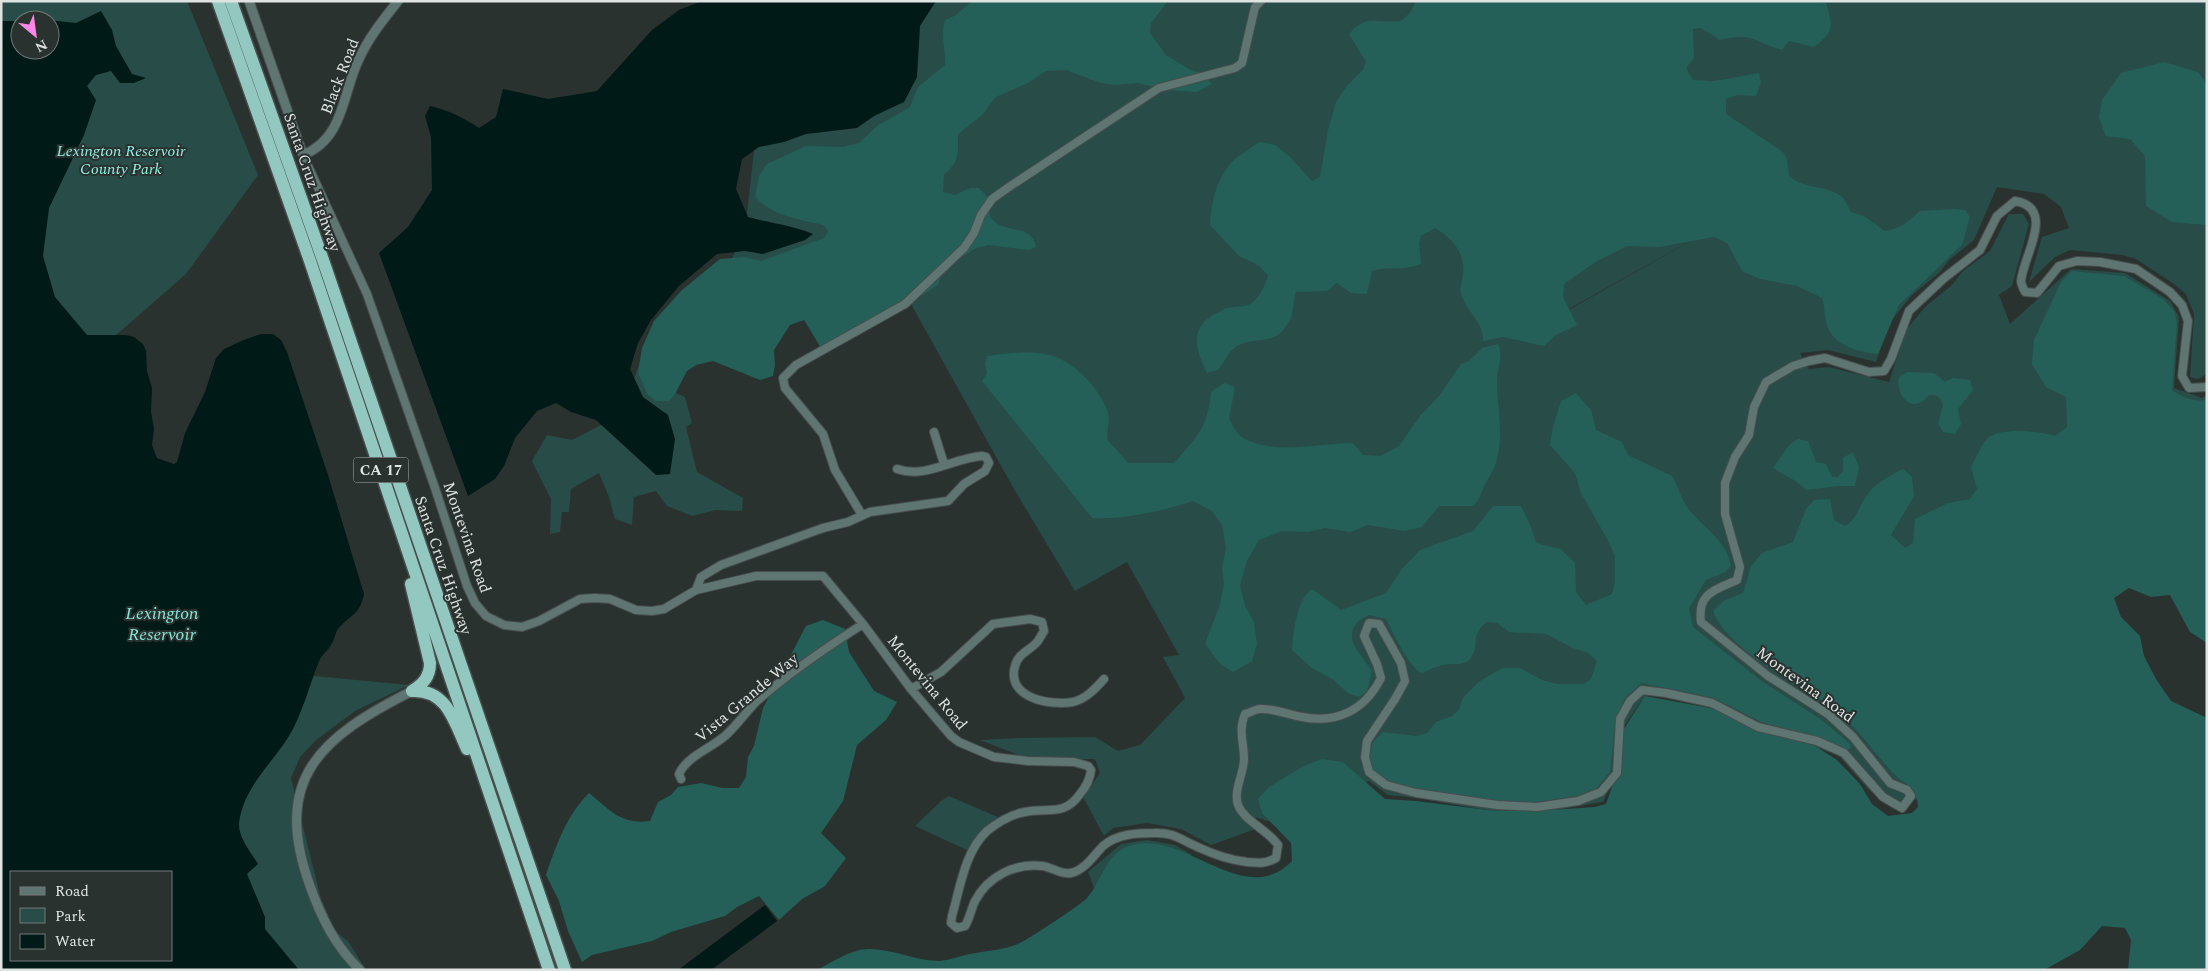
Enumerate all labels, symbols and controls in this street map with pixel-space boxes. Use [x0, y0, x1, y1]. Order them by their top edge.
north arrow [10, 10, 60, 60]
text: N [31, 34, 51, 58]
street label: Black Road [314, 35, 365, 118]
street label: Santa Cruz Highway [277, 110, 347, 256]
park label: Lexington Reservoir County Park [56, 139, 186, 181]
road number: CA 17 [354, 458, 408, 482]
street label: Montevina Road [437, 478, 497, 596]
street label: Santa Cruz Highway [408, 493, 478, 639]
water label: Lexington Reservoir [125, 600, 199, 648]
street label: Montevina Road [881, 630, 973, 735]
street label: Montevina Road [1751, 641, 1860, 729]
street label: Vista Grande Way [690, 646, 805, 748]
legend [10, 871, 172, 961]
text: Road [55, 880, 89, 903]
text: Park [55, 905, 86, 928]
text: Water [55, 930, 95, 953]

